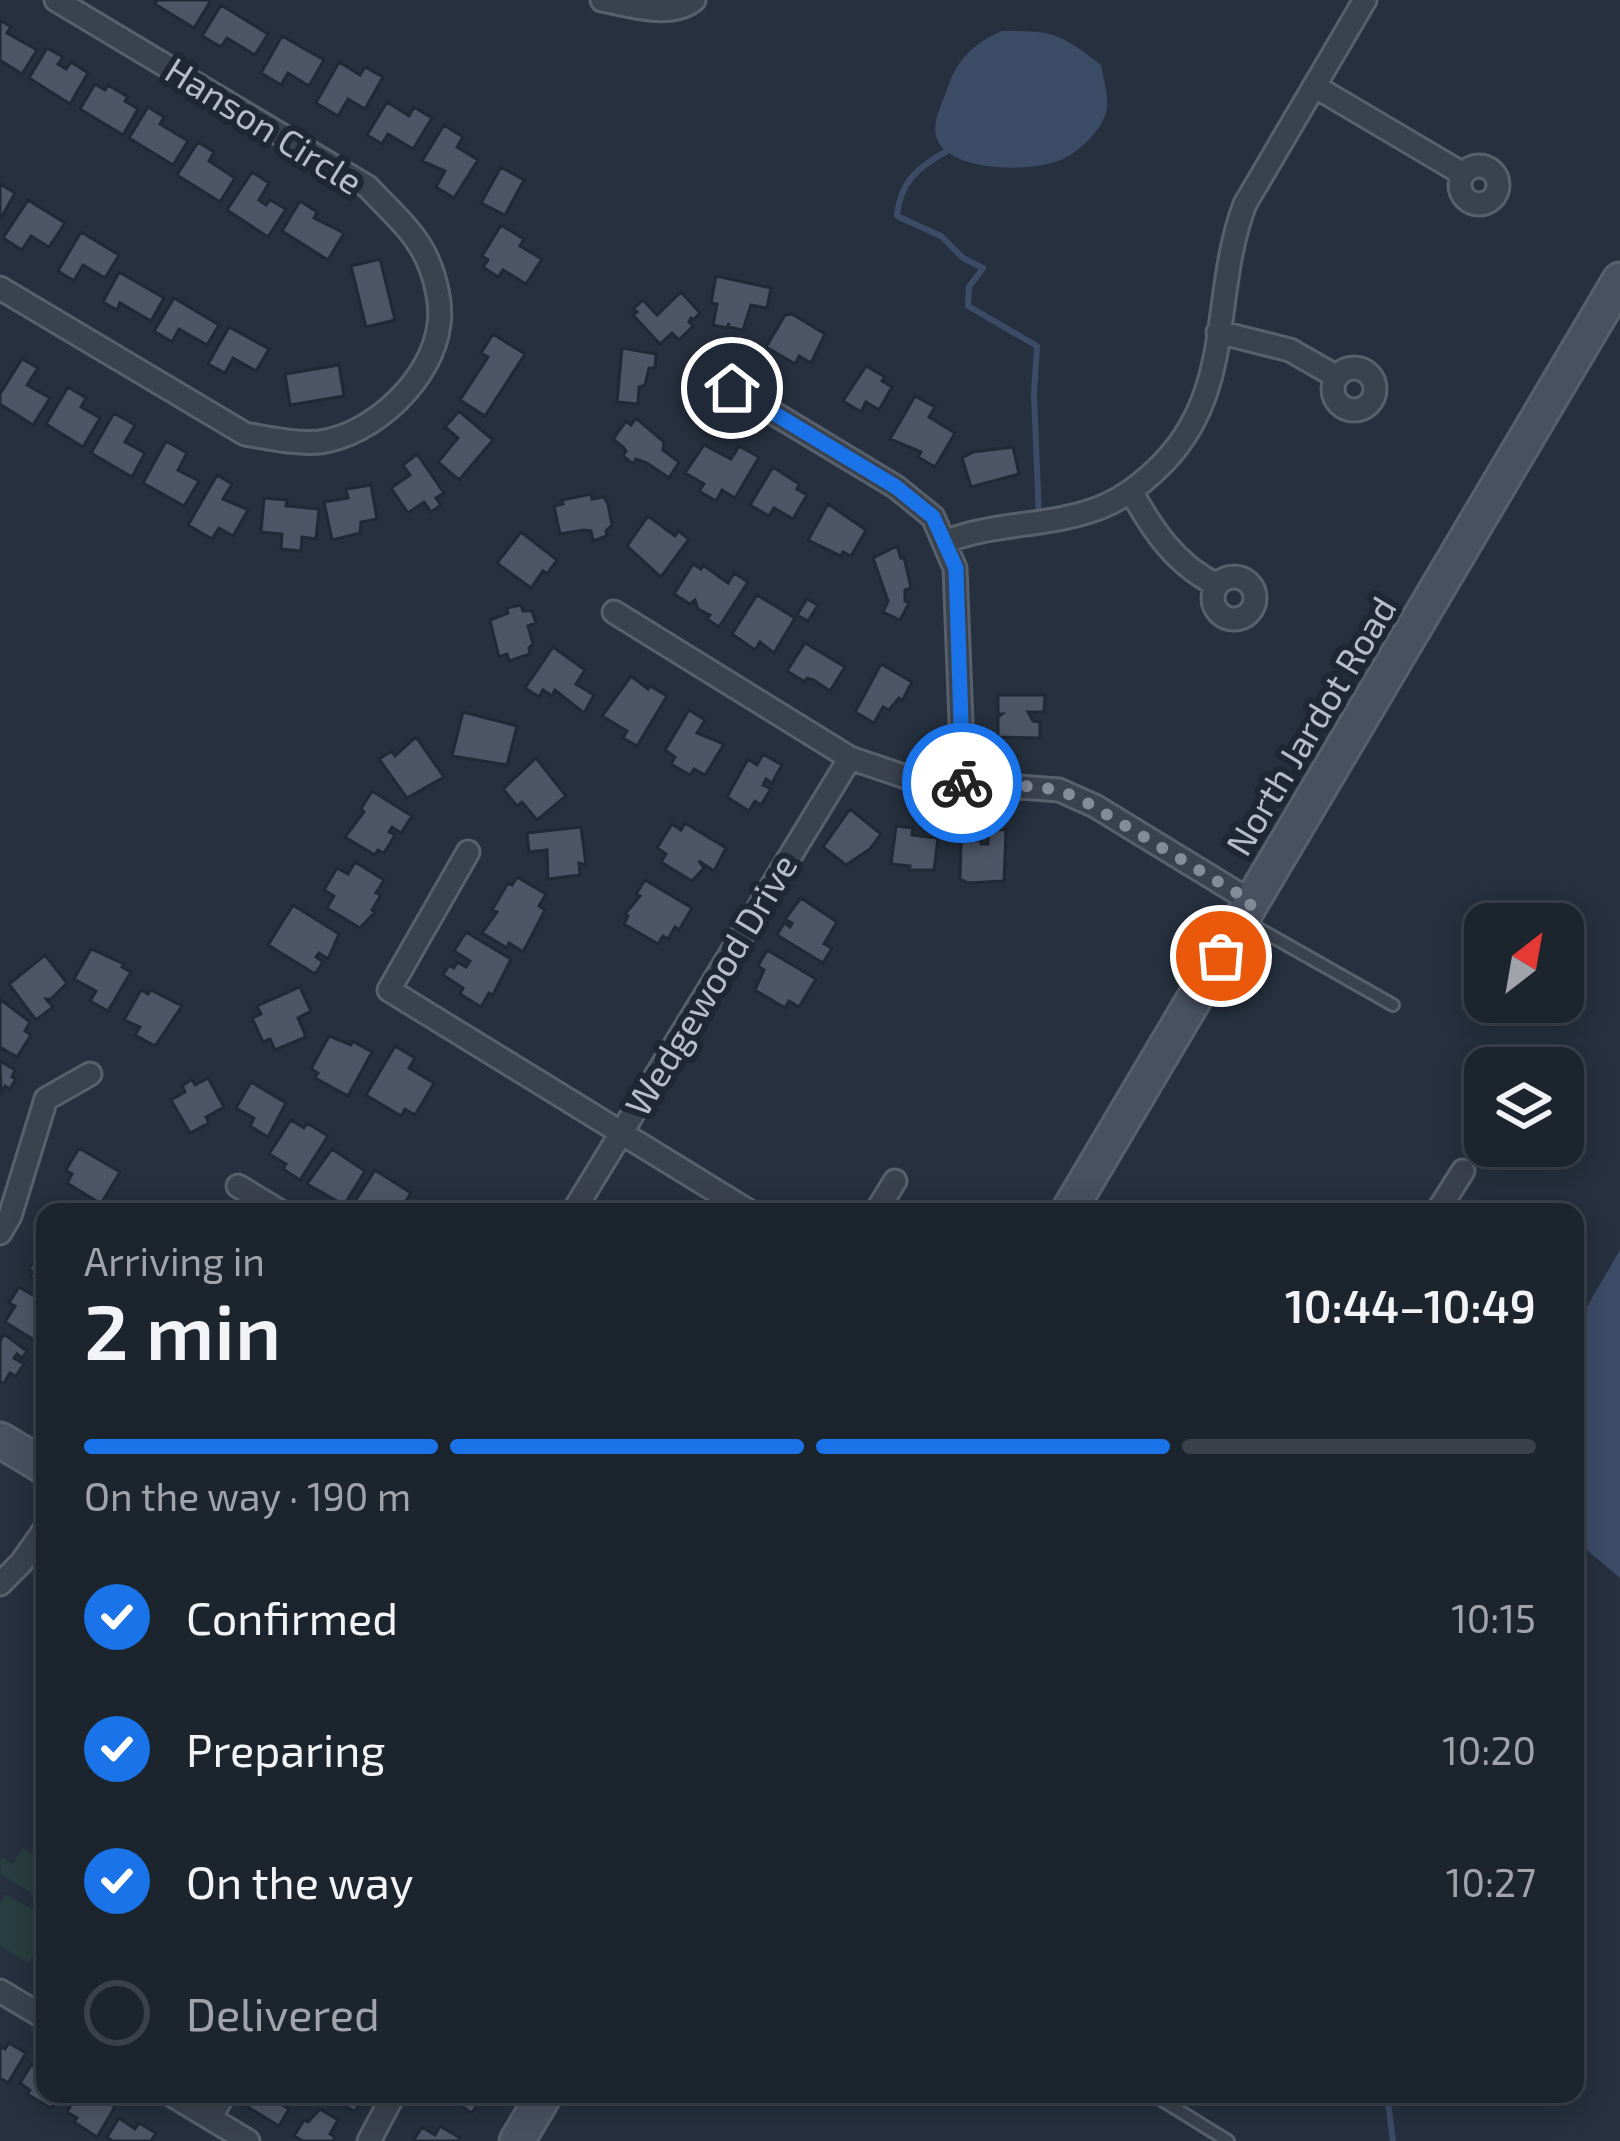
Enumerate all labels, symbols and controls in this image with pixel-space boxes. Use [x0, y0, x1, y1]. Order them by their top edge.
street label: Hanson Circle [159, 47, 371, 202]
pin [681, 337, 783, 439]
icon: home [699, 355, 765, 421]
street label: North Jardot Road [1216, 588, 1404, 862]
courier [902, 723, 1022, 843]
icon: bike [929, 750, 995, 816]
street label: Wedgewood Drive [615, 846, 805, 1123]
north arrow [1464, 903, 1584, 1023]
map controls [1464, 903, 1584, 1167]
pin [1170, 905, 1272, 1007]
icon: bag [1188, 923, 1254, 989]
button: layers [1464, 1047, 1584, 1167]
text: Arriving in [84, 1237, 265, 1284]
text: 10:44–10:49 [1285, 1278, 1536, 1332]
text: 2 min [84, 1282, 281, 1376]
text: On the way · 190 m [84, 1472, 411, 1519]
icon: check [84, 1584, 150, 1650]
text: Confirmed [186, 1590, 398, 1644]
text: 10:15 [1451, 1594, 1536, 1641]
icon: check [84, 1716, 150, 1782]
text: Preparing [186, 1722, 385, 1776]
text: 10:20 [1442, 1726, 1536, 1773]
icon: check [84, 1848, 150, 1914]
text: On the way [186, 1854, 413, 1908]
text: 10:27 [1446, 1858, 1536, 1905]
text: Delivered [186, 1986, 380, 2040]

